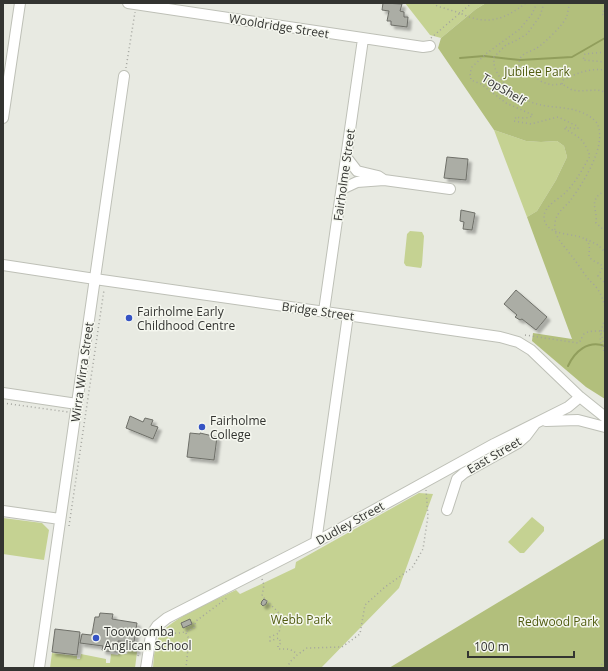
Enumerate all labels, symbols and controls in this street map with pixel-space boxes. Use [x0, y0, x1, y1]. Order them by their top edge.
street label: Wooldridge Street [228, 10, 330, 42]
park label: Jubilee Park [503, 63, 571, 80]
street label: TopShelf [479, 69, 530, 109]
street label: Fairholme Street [329, 128, 359, 222]
street label: Bridge Street [281, 298, 355, 324]
place label: Fairholme Early Childhood Centre [137, 303, 235, 334]
marker: Fairholme Early Childhood Centre [124, 313, 134, 323]
street label: Wirra Wirra Street [67, 321, 97, 423]
place label: Fairholme College [210, 412, 267, 443]
marker: Fairholme College [197, 422, 207, 432]
street label: East Street [464, 433, 524, 477]
street label: Dudley Street [313, 497, 387, 549]
park label: Webb Park [271, 611, 332, 628]
park label: Redwood Park [518, 613, 599, 630]
place label: Toowoomba Anglican School [104, 623, 192, 654]
marker: Toowoomba Anglican School [91, 633, 101, 643]
scale bar [468, 633, 574, 659]
text: 100 m [474, 638, 509, 655]

